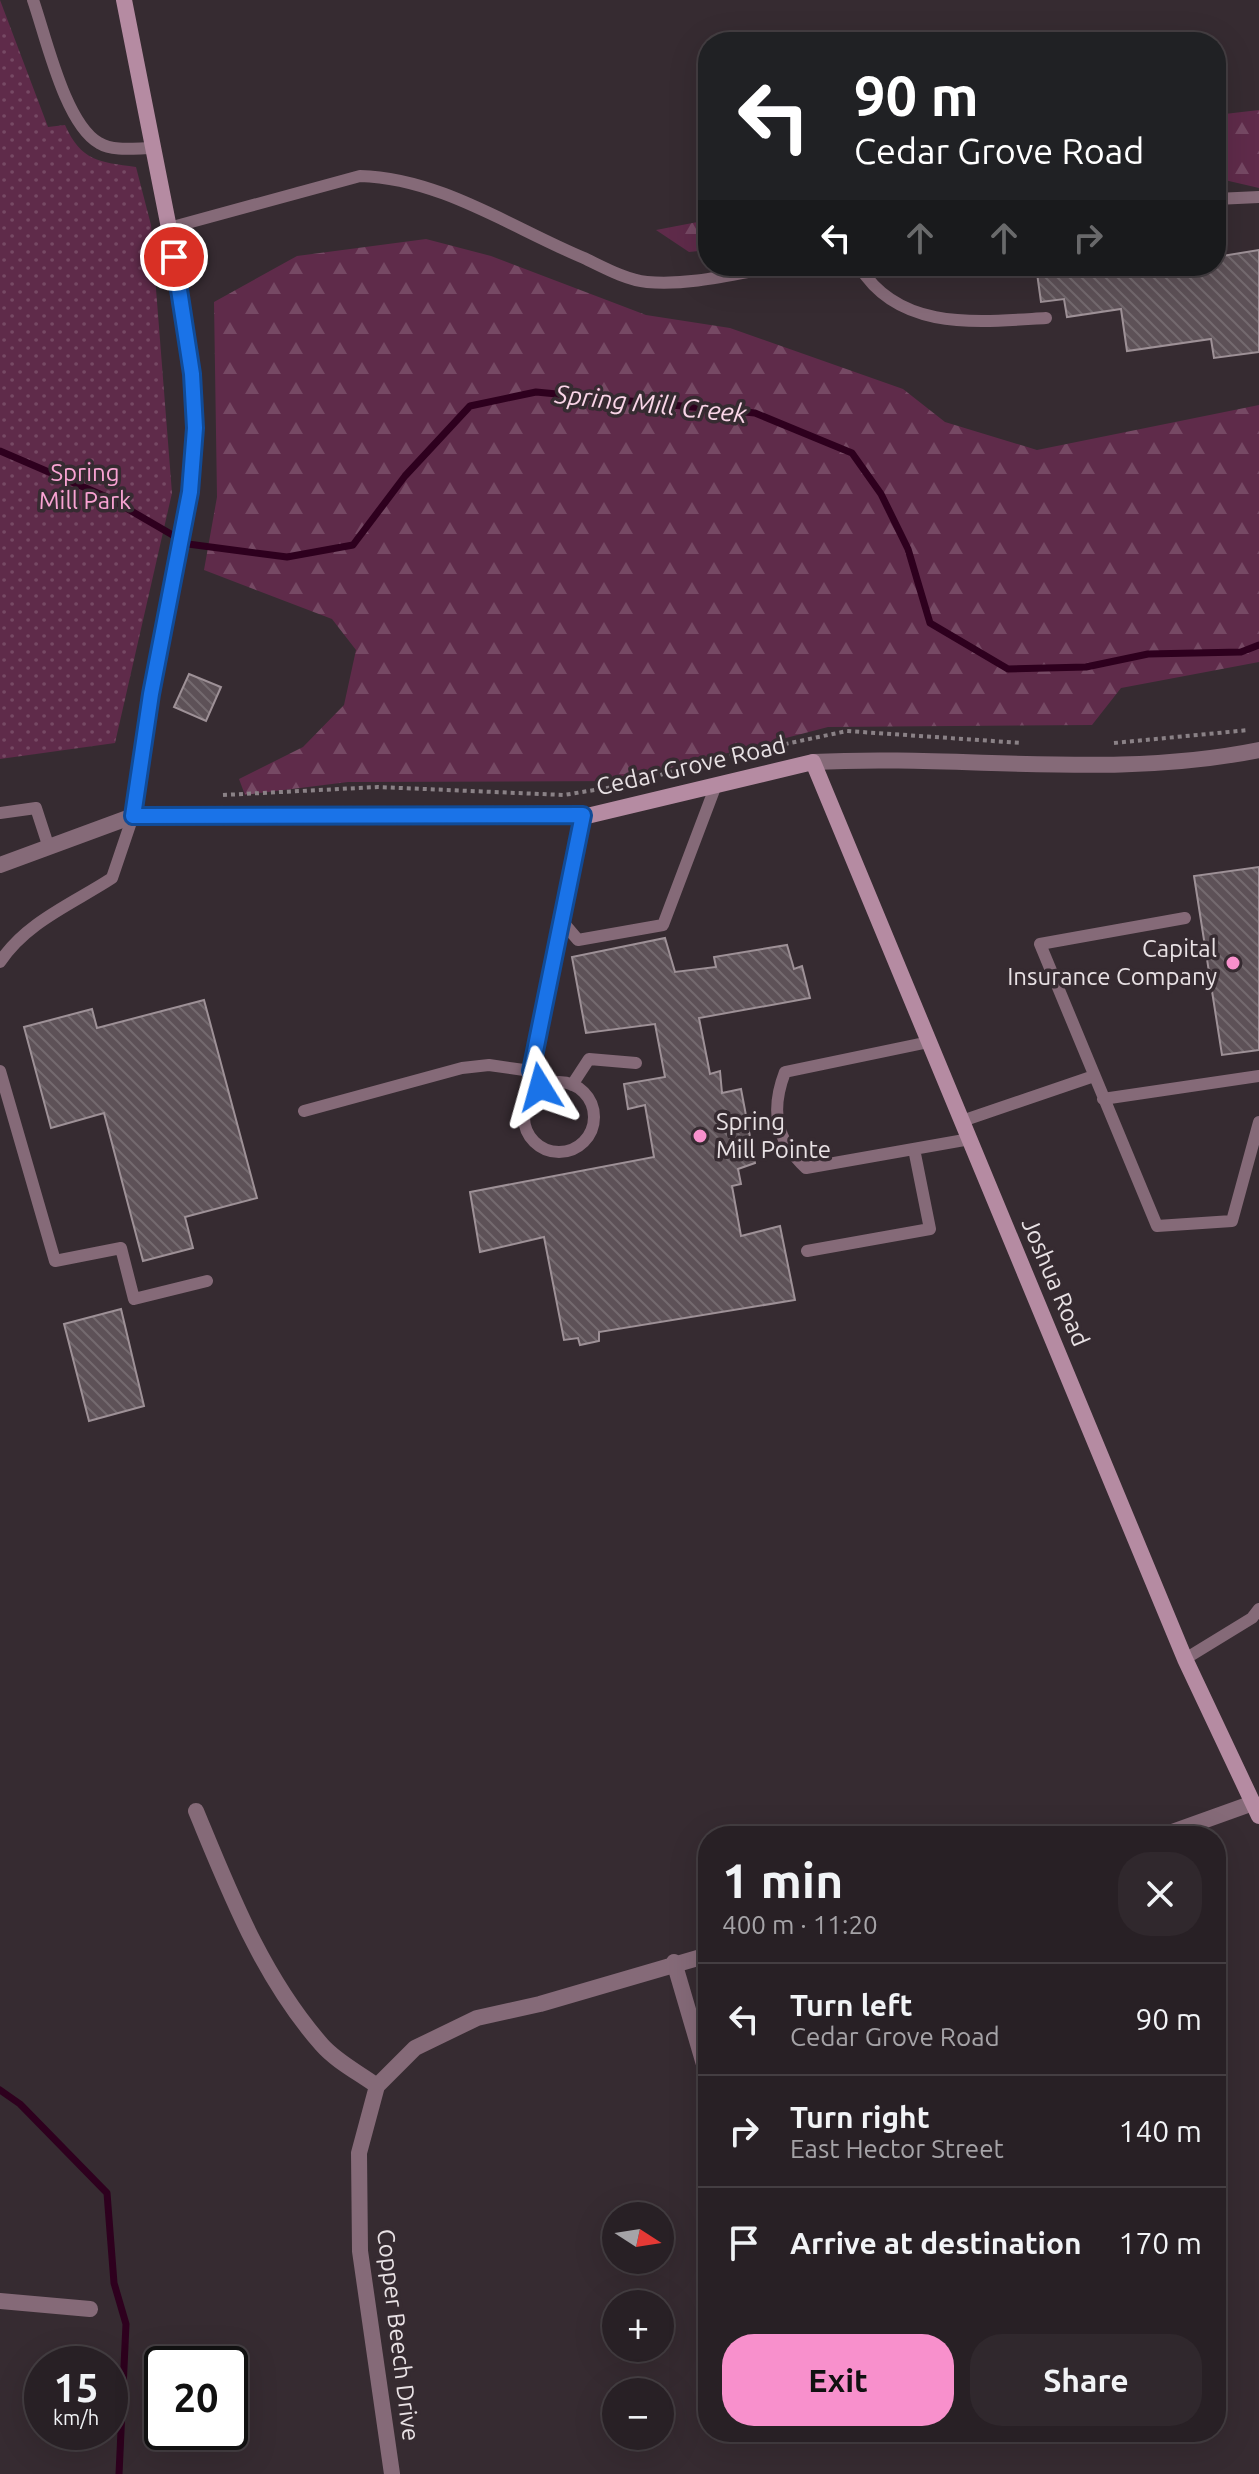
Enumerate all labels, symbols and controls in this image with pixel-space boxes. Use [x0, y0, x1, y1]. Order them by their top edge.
icon: left [722, 64, 826, 168]
text: 90 m [854, 64, 979, 127]
text: Cedar Grove Road [854, 130, 1144, 171]
icon: left [814, 216, 858, 260]
icon: ahead [898, 216, 942, 260]
icon: ahead [982, 216, 1026, 260]
icon: right [1066, 216, 1110, 260]
pin [140, 223, 208, 291]
icon: arrive [152, 235, 196, 279]
water label: Spring Mill Creek [553, 379, 749, 428]
park label: Spring Mill Park [39, 459, 131, 514]
street label: Cedar Grove Road [594, 731, 788, 800]
place label: Capital Insurance Company [1007, 935, 1217, 990]
marker: Capital Insurance Company [1224, 954, 1242, 972]
position arrow [498, 1045, 582, 1129]
place label: Spring Mill Pointe [716, 1108, 831, 1163]
marker: Spring Mill Pointe [691, 1127, 709, 1145]
street label: Joshua Road [1016, 1214, 1095, 1350]
button: close [1118, 1852, 1202, 1936]
text: 1 min [722, 1853, 843, 1907]
text: 400 m · 11:20 [722, 1910, 878, 1939]
text: Turn left [790, 1988, 912, 2022]
icon: left [722, 1997, 766, 2041]
text: 90 m [1135, 2002, 1202, 2036]
text: Cedar Grove Road [790, 2022, 1000, 2051]
text: Turn right [790, 2100, 930, 2134]
icon: right [722, 2109, 766, 2153]
text: 140 m [1118, 2114, 1202, 2148]
text: East Hector Street [790, 2134, 1004, 2163]
north arrow [602, 2202, 674, 2274]
map controls [602, 2202, 674, 2450]
icon: arrive [722, 2221, 766, 2265]
text: Arrive at destination [790, 2226, 1082, 2260]
text: 170 m [1118, 2226, 1202, 2260]
street label: Copper Beech Drive [372, 2227, 425, 2443]
button: + [602, 2290, 674, 2362]
button: Exit [722, 2334, 954, 2426]
button: Share [970, 2334, 1202, 2426]
speed limit sign: 20 [144, 2346, 248, 2450]
text: 15 [53, 2365, 99, 2410]
button: − [602, 2378, 674, 2450]
text: km/h [53, 2406, 99, 2429]

